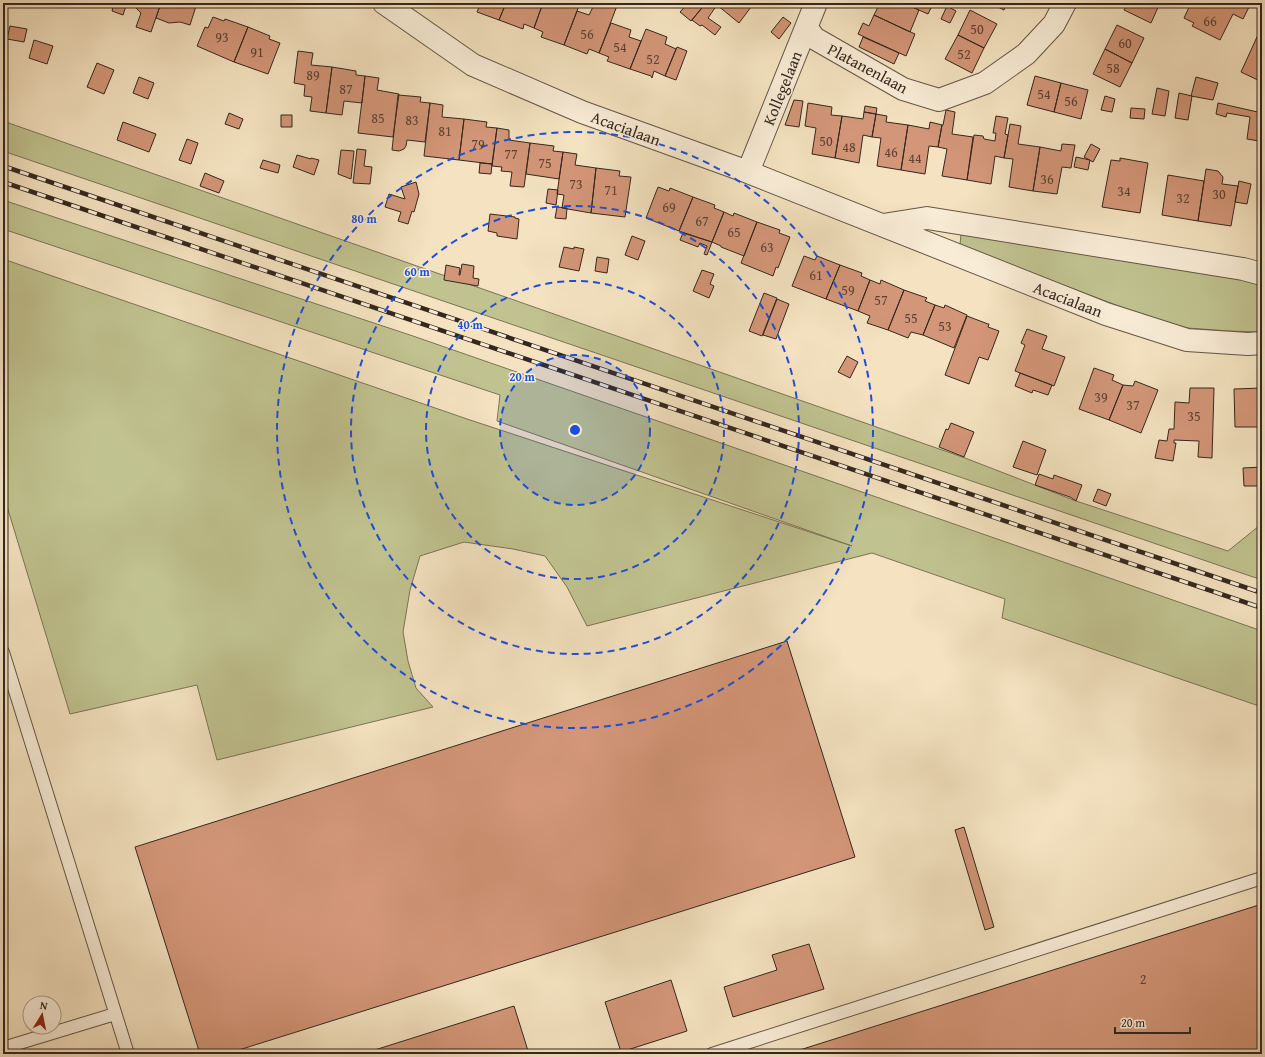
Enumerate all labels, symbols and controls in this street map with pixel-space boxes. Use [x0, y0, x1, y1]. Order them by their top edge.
house number: 66 [1203, 11, 1217, 31]
house number: 50 [970, 19, 984, 39]
house number: 56 [580, 24, 594, 44]
house number: 93 [215, 27, 229, 47]
house number: 60 [1118, 33, 1132, 53]
house number: 54 [613, 37, 627, 57]
street label: Platanenlaan [824, 37, 912, 99]
house number: 91 [250, 42, 264, 62]
house number: 52 [957, 44, 971, 64]
street label: Kollegelaan [756, 47, 808, 129]
house number: 52 [646, 49, 660, 69]
house number: 58 [1106, 58, 1120, 78]
house number: 89 [306, 65, 320, 85]
house number: 87 [339, 79, 353, 99]
house number: 54 [1037, 84, 1051, 104]
house number: 56 [1064, 91, 1078, 111]
street label: Acacialaan [588, 104, 664, 152]
house number: 85 [371, 108, 385, 128]
house number: 83 [405, 110, 419, 130]
house number: 81 [438, 121, 452, 141]
house number: 50 [819, 131, 833, 151]
house number: 79 [471, 134, 485, 154]
house number: 48 [842, 137, 856, 157]
house number: 46 [884, 142, 898, 162]
house number: 77 [504, 144, 518, 164]
house number: 44 [908, 148, 922, 168]
house number: 75 [538, 153, 552, 173]
house number: 36 [1040, 169, 1054, 189]
house number: 73 [569, 174, 583, 194]
house number: 71 [604, 180, 618, 200]
house number: 34 [1117, 181, 1131, 201]
house number: 30 [1212, 184, 1226, 204]
house number: 32 [1176, 188, 1190, 208]
house number: 69 [662, 197, 676, 217]
text: 80 m [351, 210, 377, 227]
house number: 67 [695, 211, 709, 231]
house number: 65 [727, 222, 741, 242]
house number: 63 [760, 237, 774, 257]
text: 60 m [404, 263, 430, 280]
house number: 61 [809, 265, 823, 285]
street label: Acacialaan [1030, 275, 1106, 323]
house number: 59 [841, 280, 855, 300]
house number: 57 [874, 290, 888, 310]
house number: 55 [904, 308, 918, 328]
text: 40 m [457, 316, 483, 333]
house number: 53 [938, 316, 952, 336]
text: 20 m [509, 368, 535, 385]
house number: 39 [1094, 387, 1108, 407]
house number: 37 [1126, 395, 1140, 415]
house number: 35 [1187, 406, 1201, 426]
centre of rings [568, 423, 582, 437]
house number: 2 [1140, 969, 1146, 989]
north arrow [22, 995, 62, 1035]
text: N [39, 997, 49, 1014]
scale bar [1115, 1009, 1190, 1035]
text: 20 m [1121, 1014, 1145, 1031]

